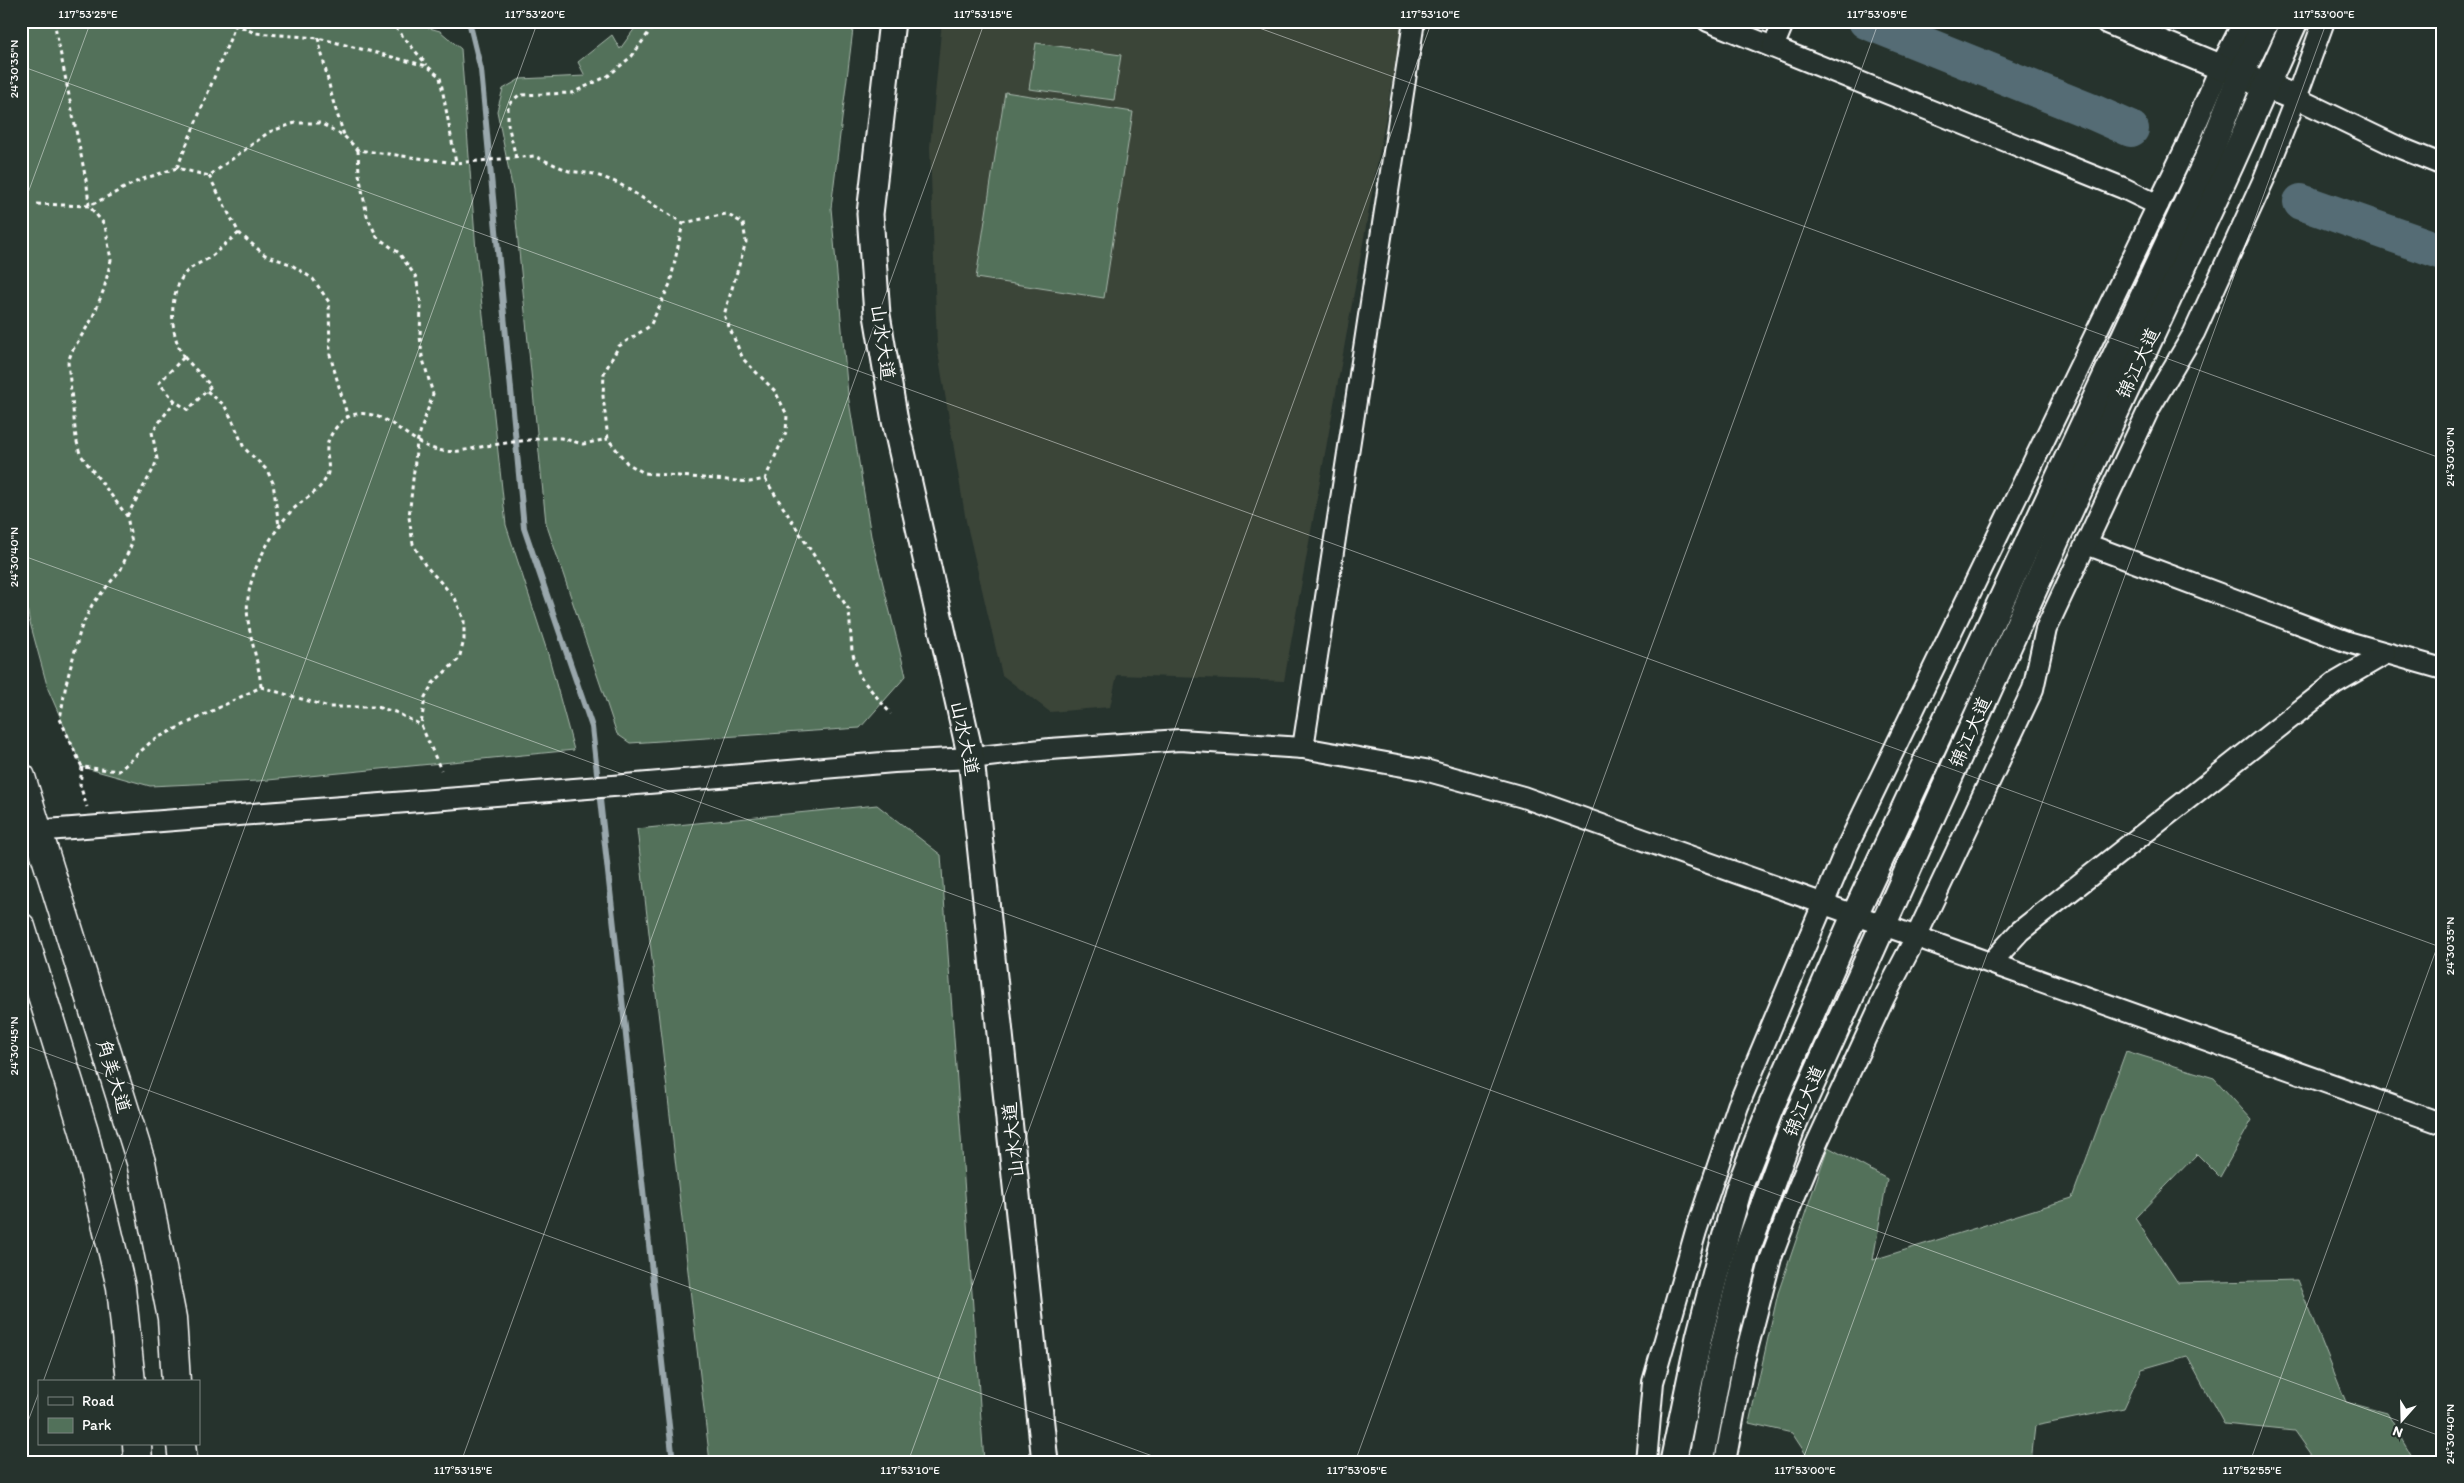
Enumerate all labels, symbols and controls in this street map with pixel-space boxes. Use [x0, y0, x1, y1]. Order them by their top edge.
text: 117°53'25"E [58, 7, 118, 21]
text: 117°53'20"E [505, 7, 566, 21]
text: 117°53'15"E [954, 7, 1013, 21]
text: 117°53'10"E [1400, 7, 1460, 21]
text: 117°53'05"E [1847, 7, 1908, 21]
text: 117°53'00"E [2293, 7, 2355, 21]
text: 24°30'35"N [7, 40, 21, 98]
street label: 山水大道 [866, 303, 900, 381]
street label: 锦江大道 [2112, 324, 2164, 402]
text: 24°30'30"N [2443, 427, 2457, 487]
text: 24°30'40"N [7, 527, 21, 587]
street label: 锦江大道 [1944, 693, 1996, 771]
street label: 山水大道 [946, 698, 984, 778]
text: 24°30'35"N [2443, 917, 2457, 975]
text: 24°30'45"N [7, 1016, 21, 1076]
street label: 角美大道 [92, 1036, 136, 1116]
street label: 锦江大道 [1779, 1062, 1829, 1140]
street label: 山水大道 [998, 1101, 1028, 1179]
legend [38, 1380, 200, 1446]
text: Road [82, 1392, 115, 1410]
north arrow [2376, 1396, 2426, 1446]
text: 24°30'40"N [2443, 1404, 2457, 1464]
text: Park [82, 1416, 112, 1434]
text: N [2390, 1422, 2405, 1441]
text: 117°53'15"E [434, 1463, 493, 1477]
text: 117°53'10"E [880, 1463, 940, 1477]
text: 117°53'05"E [1327, 1463, 1388, 1477]
text: 117°53'00"E [1774, 1463, 1836, 1477]
text: 117°52'55"E [2222, 1463, 2282, 1477]

